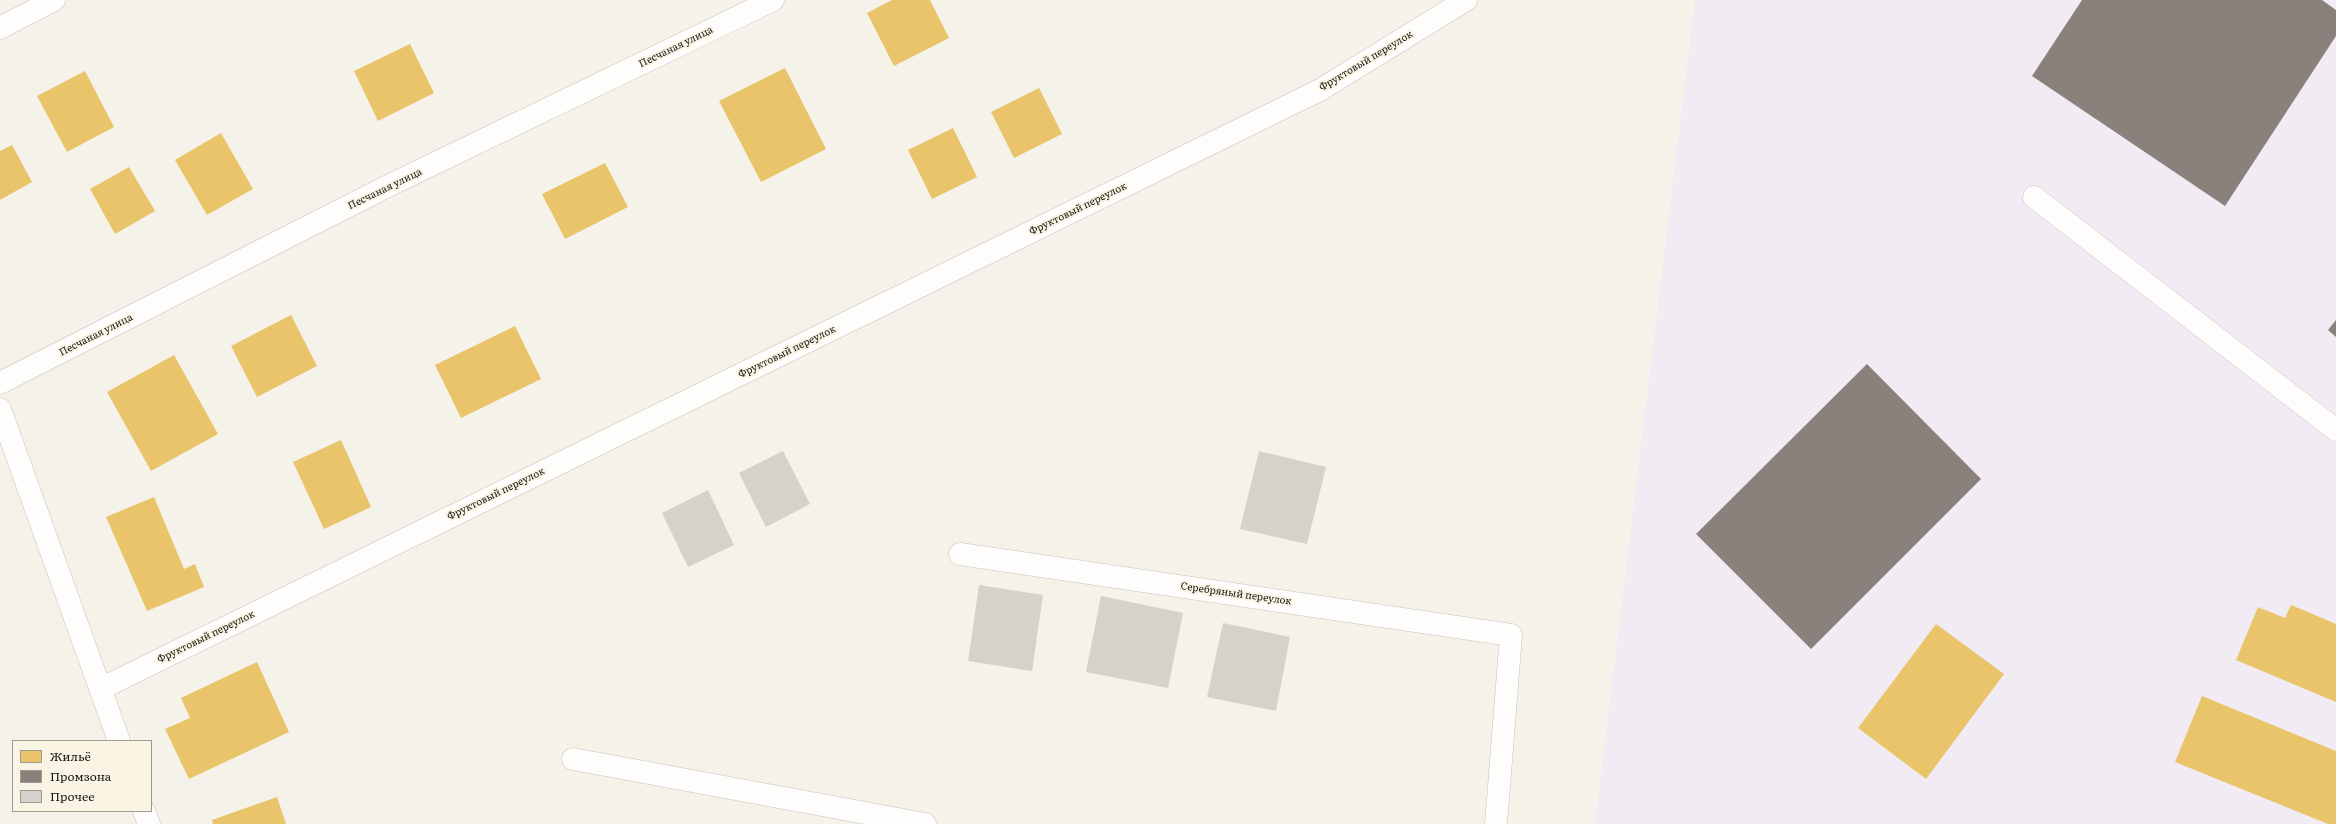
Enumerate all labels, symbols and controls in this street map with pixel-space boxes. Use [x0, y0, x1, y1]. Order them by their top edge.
street label: Песчаная улица [637, 24, 715, 70]
street label: Фруктовый переулок [1317, 28, 1415, 94]
street label: Песчаная улица [346, 166, 424, 212]
street label: Фруктовый переулок [1027, 180, 1129, 238]
street label: Песчаная улица [57, 311, 135, 359]
street label: Фруктовый переулок [736, 323, 838, 381]
street label: Фруктовый переулок [445, 465, 547, 523]
street label: Серебряный переулок [1180, 580, 1292, 608]
street label: Фруктовый переулок [155, 608, 257, 666]
legend [12, 740, 152, 812]
text: Жильё [50, 747, 91, 765]
text: Промзона [50, 767, 111, 785]
text: Прочее [50, 787, 94, 805]

